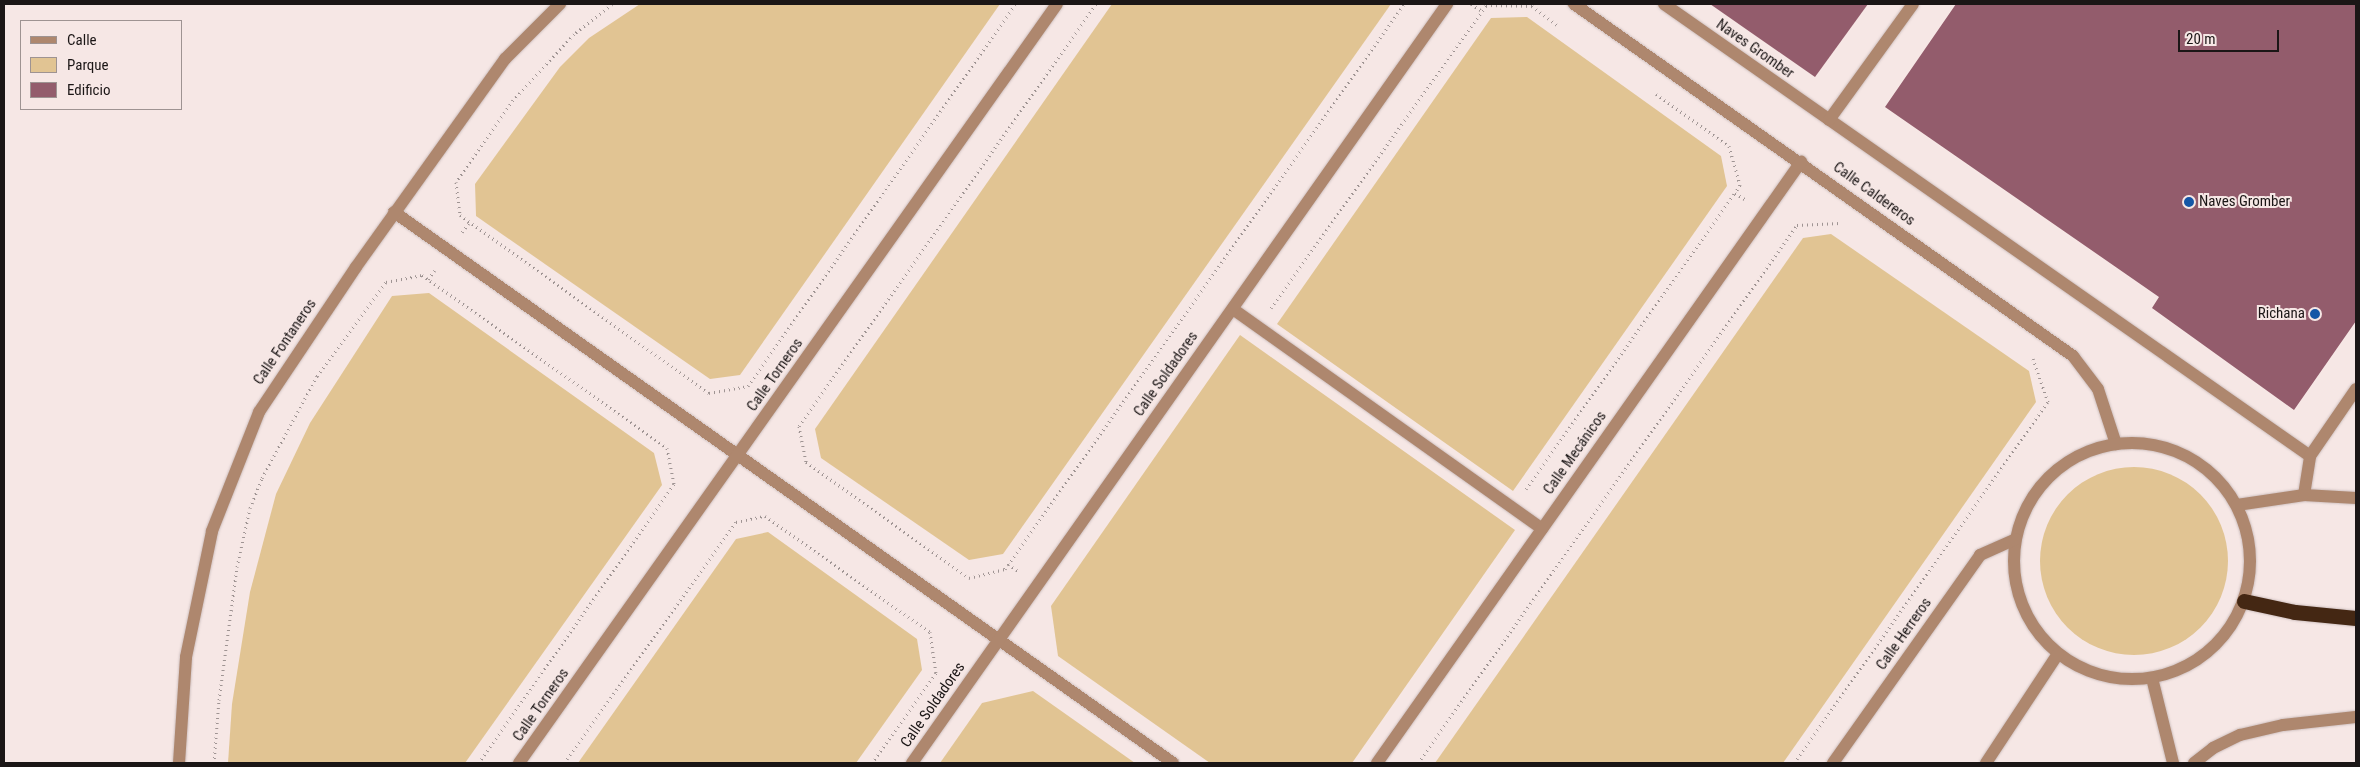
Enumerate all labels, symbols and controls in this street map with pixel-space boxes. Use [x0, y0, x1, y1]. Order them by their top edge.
street label: Naves Gromber [1713, 15, 1797, 83]
legend [20, 20, 182, 110]
scale bar [2180, 20, 2281, 52]
text: 20 m [2186, 30, 2216, 48]
text: Calle [67, 31, 97, 49]
text: Parque [67, 56, 109, 74]
text: Edificio [67, 81, 110, 99]
street label: Calle Caldereros [1830, 158, 1918, 230]
place label: Naves Gromber [2199, 193, 2290, 211]
marker: Naves Gromber [2183, 196, 2195, 208]
street label: Calle Fontaneros [250, 296, 320, 388]
place label: Richana [2258, 305, 2305, 323]
marker: Richana [2309, 308, 2321, 320]
street label: Calle Soldadores [1130, 328, 1202, 420]
street label: Calle Torneros [743, 335, 807, 415]
street label: Calle Mecánicos [1540, 408, 1610, 498]
street label: Calle Herreros [1872, 594, 1936, 674]
street label: Calle Soldadores [897, 659, 969, 751]
street label: Calle Torneros [509, 665, 573, 745]

